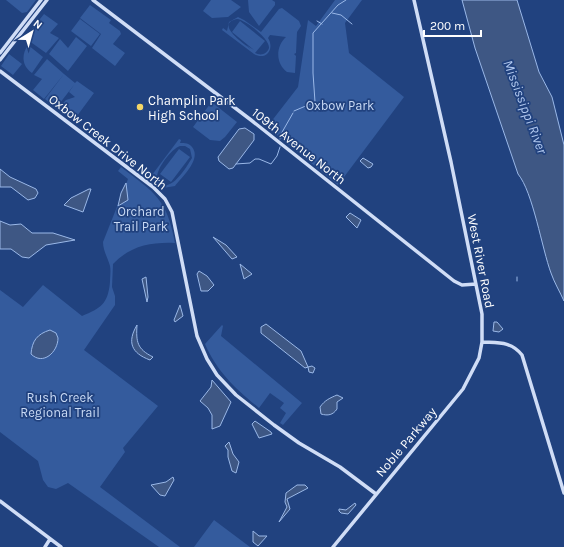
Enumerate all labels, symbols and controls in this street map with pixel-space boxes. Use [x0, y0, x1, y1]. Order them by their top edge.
north arrow [12, 12, 52, 52]
scale bar [424, 12, 481, 38]
text: N [31, 17, 45, 32]
text: 200 m [430, 19, 465, 33]
water label: Mississippi River [499, 58, 551, 158]
street label: Oxbow Creek Drive North [46, 91, 170, 193]
place label: Champlin Park High School [148, 93, 236, 123]
park label: Oxbow Park [306, 98, 374, 113]
marker: Champlin Park High School [135, 102, 145, 112]
street label: 109th Avenue North [249, 105, 349, 187]
park label: Orchard Trail Park [114, 204, 168, 234]
street label: West River Road [465, 213, 497, 309]
park label: Rush Creek Regional Trail [20, 390, 100, 420]
street label: Noble Parkway [373, 404, 439, 480]

